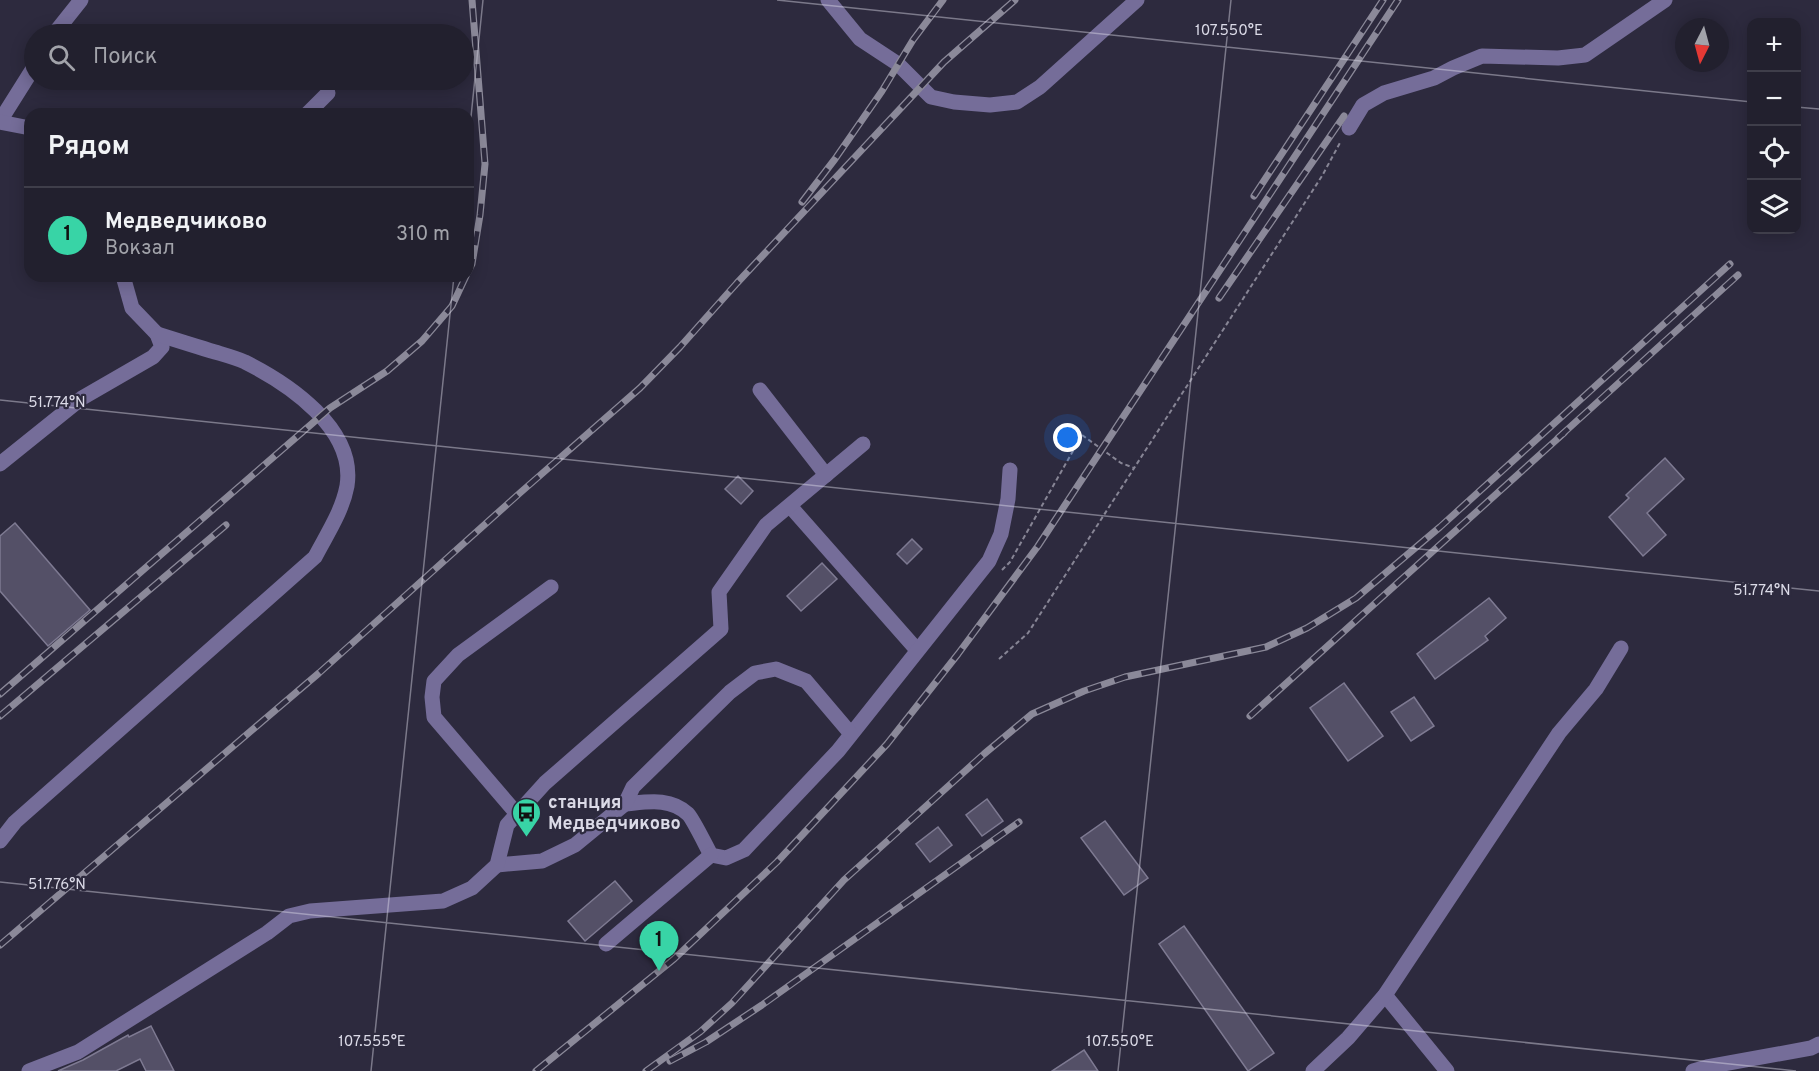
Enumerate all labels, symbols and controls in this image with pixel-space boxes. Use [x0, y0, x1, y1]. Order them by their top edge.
north arrow [1675, 18, 1729, 72]
map controls [1747, 18, 1801, 234]
button: + [1747, 18, 1801, 72]
text: 107.550°E [1195, 22, 1263, 41]
search box [24, 24, 474, 90]
icon: search [45, 41, 78, 74]
text: Поиск [93, 44, 157, 71]
button: − [1747, 72, 1801, 126]
button: locate [1747, 126, 1801, 180]
text: Рядом [48, 131, 130, 164]
button: layers [1747, 180, 1801, 234]
text: Медведчиково [105, 209, 267, 236]
text: 1 [64, 222, 72, 248]
text: 310 m [396, 222, 450, 248]
text: Вокзал [105, 236, 175, 262]
text: 51.774°N [28, 394, 86, 413]
your location [1053, 423, 1082, 452]
text: 51.774°N [1733, 582, 1791, 601]
place label: станция Медведчиково [548, 792, 681, 836]
bus stop icon: станция Медведчиково [511, 796, 543, 838]
text: 51.776°N [28, 876, 86, 895]
pin: 1 [640, 922, 678, 971]
text: 107.555°E [338, 1033, 406, 1052]
text: 107.550°E [1086, 1033, 1154, 1052]

